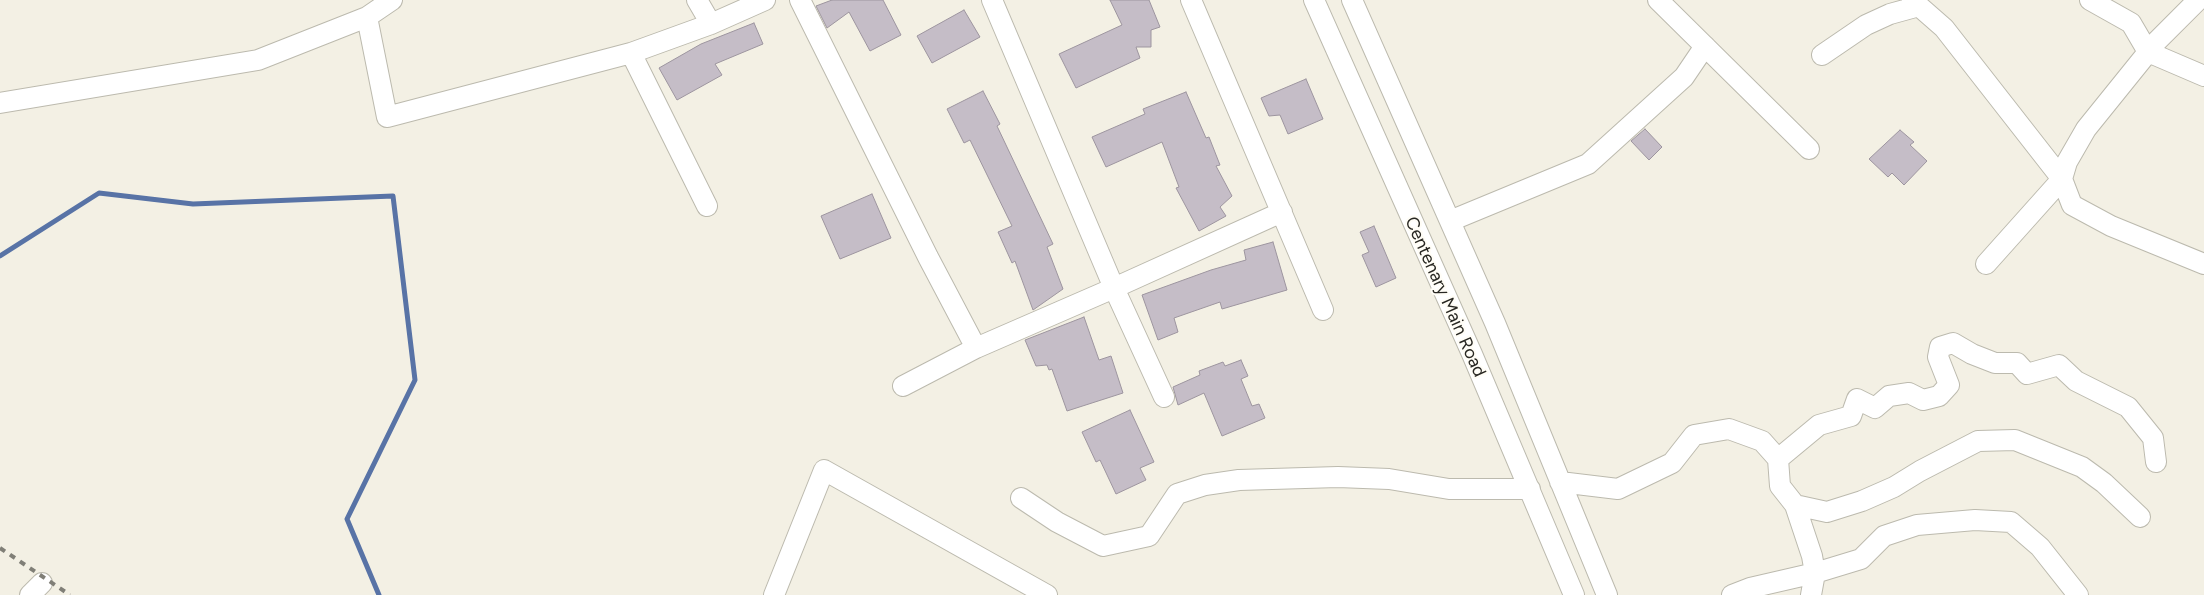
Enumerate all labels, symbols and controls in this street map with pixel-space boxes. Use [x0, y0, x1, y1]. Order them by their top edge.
street label: Centenary Main Road [1400, 214, 1490, 380]

